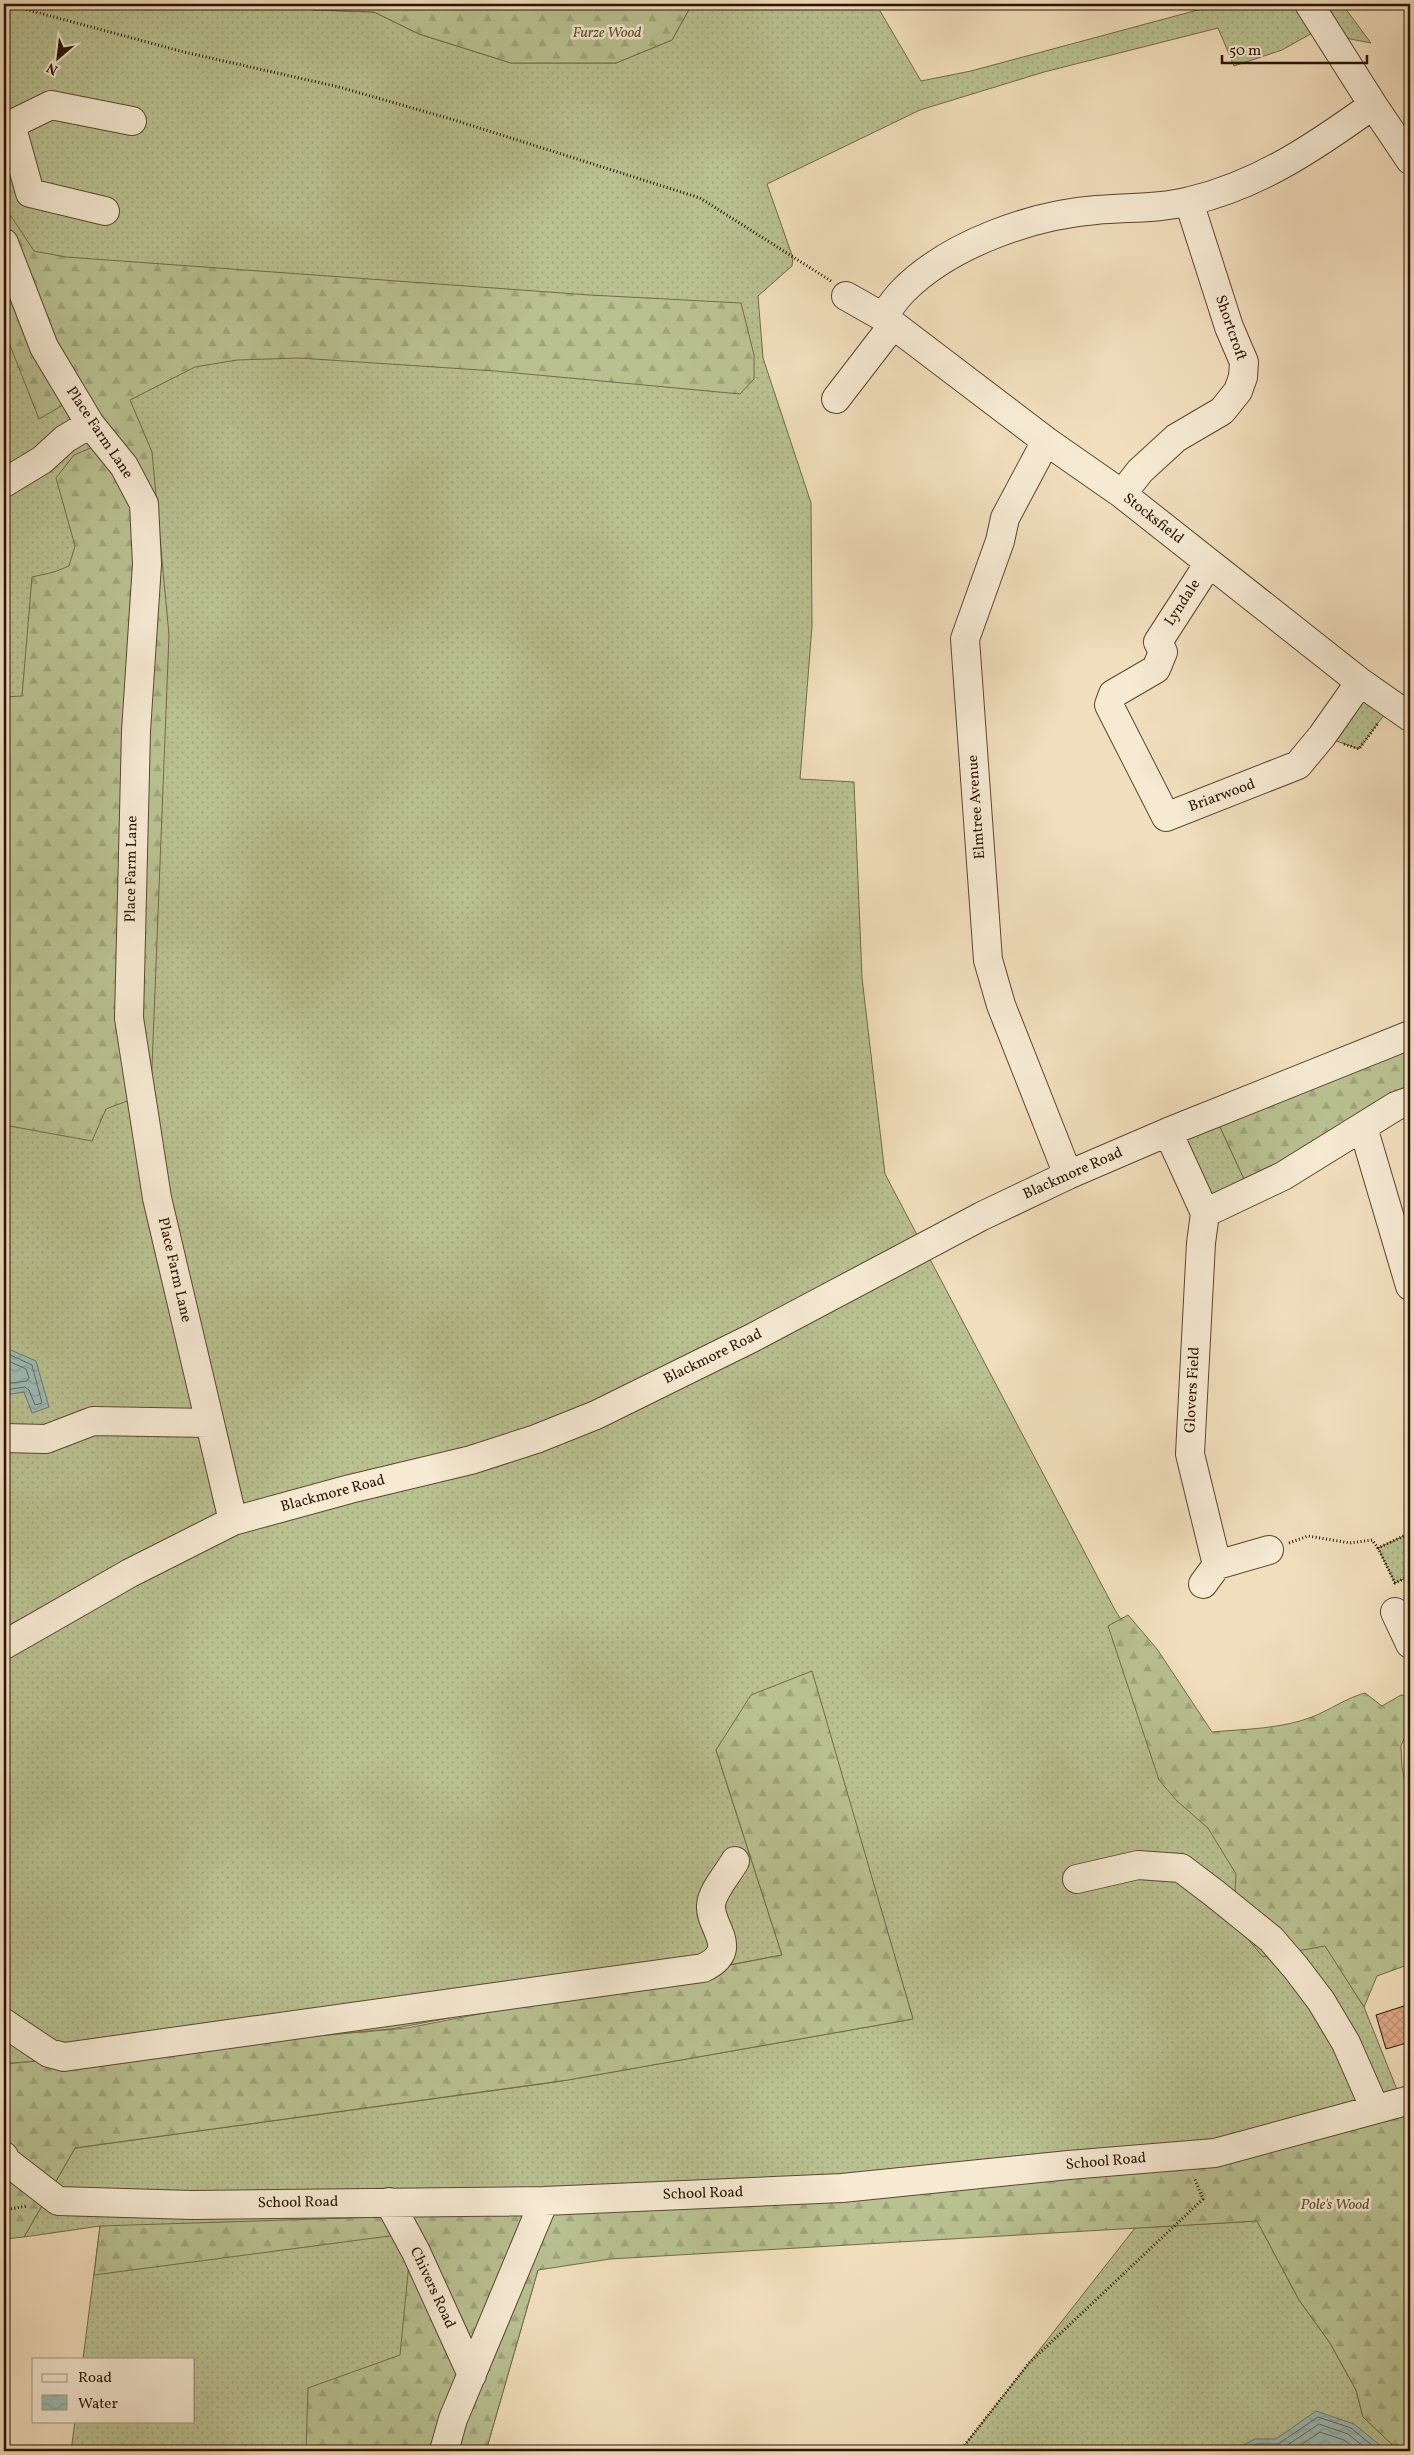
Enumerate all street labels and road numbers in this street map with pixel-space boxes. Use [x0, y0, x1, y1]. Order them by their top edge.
street label: Shortcroft [1209, 292, 1251, 364]
street label: Place Farm Lane [60, 383, 138, 483]
street label: Stocksfield [1118, 489, 1188, 549]
street label: Lyndale [1160, 575, 1206, 631]
street label: Elmtree Avenue [963, 754, 991, 860]
street label: Briarwood [1186, 774, 1258, 818]
street label: Place Farm Lane [121, 815, 143, 923]
street label: Blackmore Road [1020, 1143, 1126, 1205]
street label: Place Farm Lane [152, 1215, 196, 1325]
street label: Blackmore Road [660, 1324, 766, 1390]
street label: Glovers Field [1180, 1346, 1206, 1434]
street label: Blackmore Road [278, 1470, 388, 1518]
street label: School Road [1065, 2148, 1147, 2176]
street label: School Road [662, 2182, 744, 2206]
street label: School Road [257, 2192, 339, 2214]
street label: Chivers Road [404, 2244, 460, 2332]

